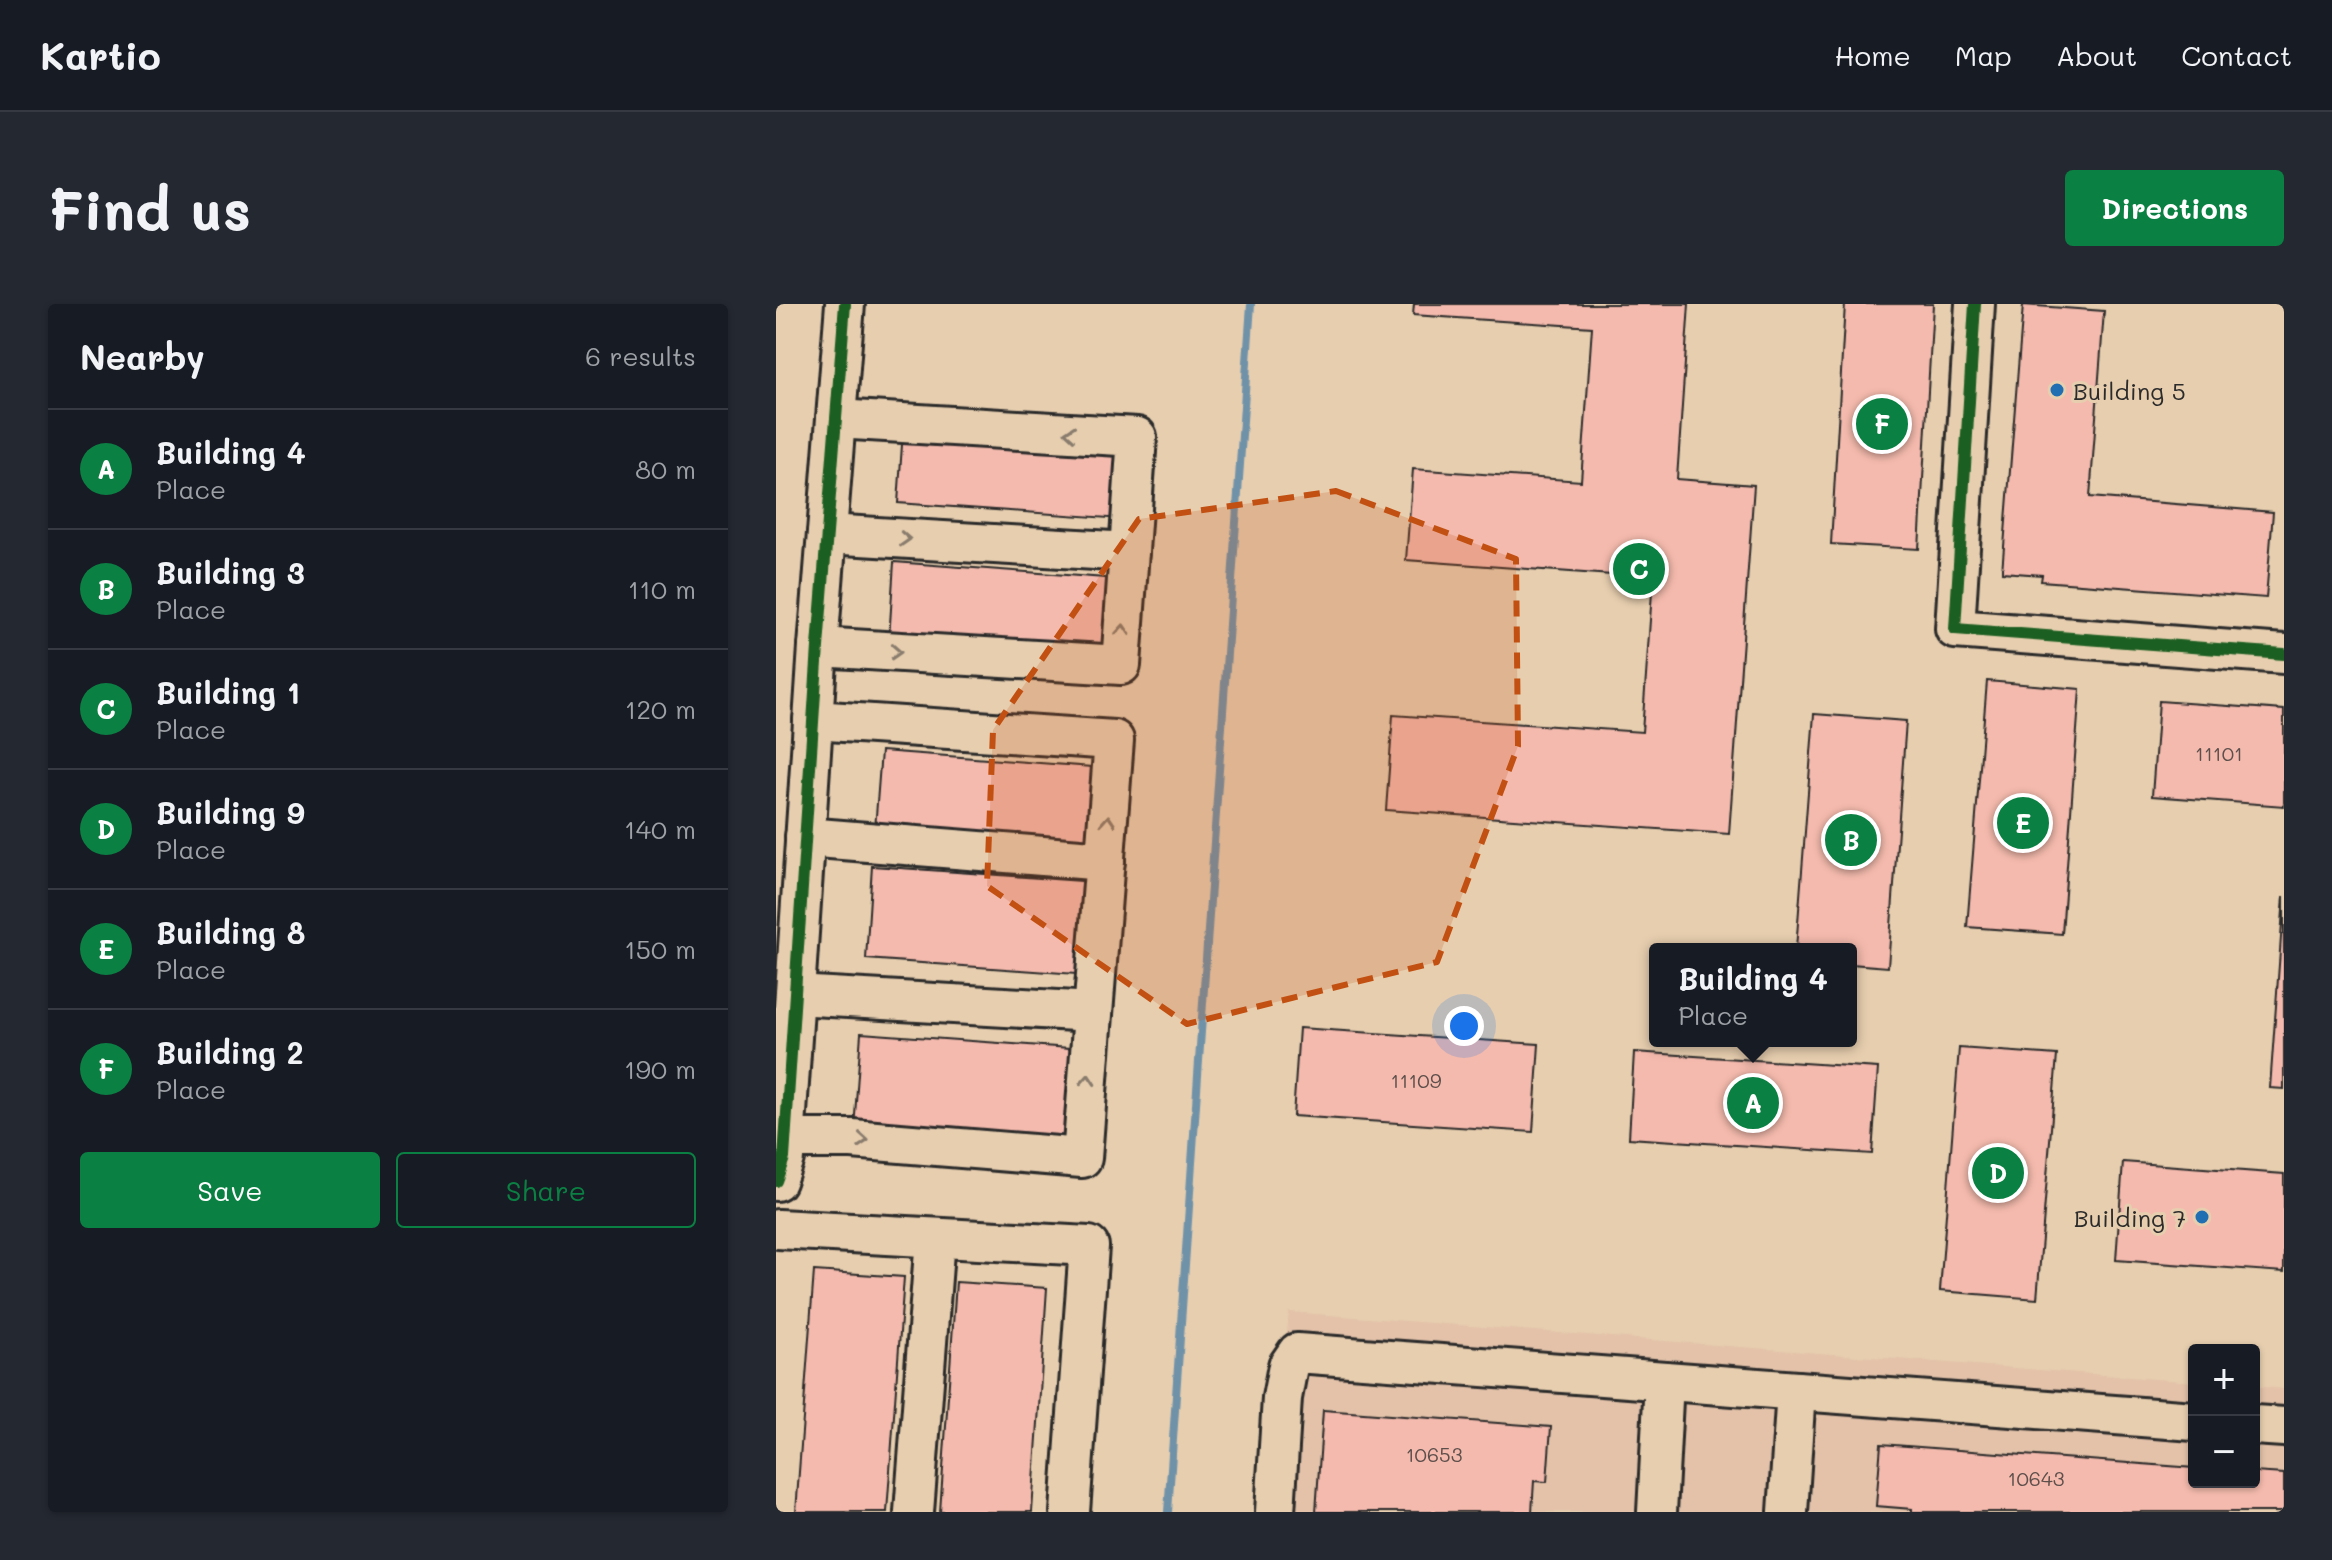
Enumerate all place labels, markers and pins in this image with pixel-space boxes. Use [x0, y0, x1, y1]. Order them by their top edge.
place label: Building 5 [2073, 375, 2186, 406]
marker: Building 5 [2048, 381, 2066, 399]
pin: F [1856, 394, 1908, 454]
pin: C [1613, 539, 1665, 599]
pin: E [1997, 793, 2049, 853]
pin: B [1825, 810, 1877, 870]
pin: A [1727, 1073, 1779, 1133]
pin: D [1972, 1143, 2024, 1203]
place label: Building 7 [2074, 1202, 2186, 1233]
marker: Building 7 [2193, 1208, 2211, 1226]

